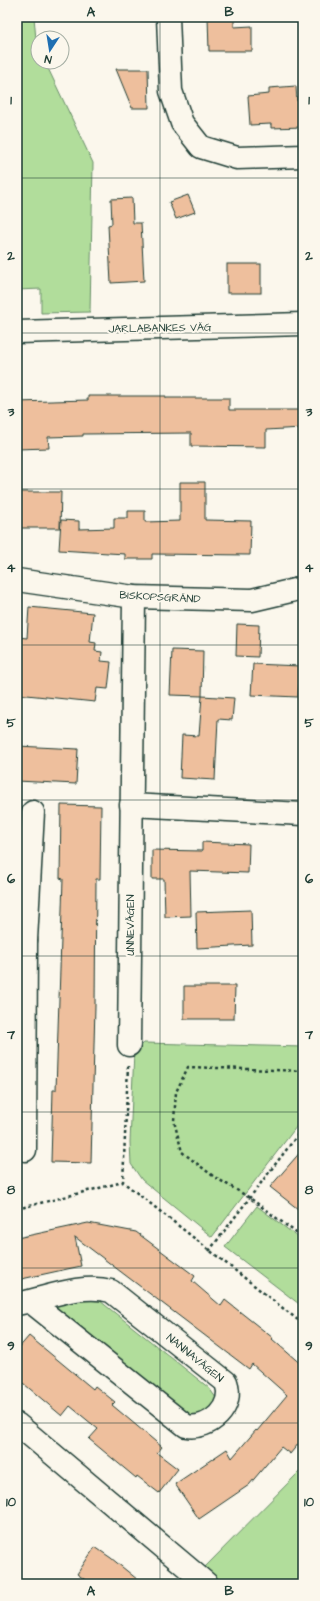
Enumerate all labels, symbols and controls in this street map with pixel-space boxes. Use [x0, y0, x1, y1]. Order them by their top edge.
text: A [87, 3, 96, 21]
text: B [224, 3, 234, 21]
north arrow [30, 30, 70, 70]
text: N [43, 51, 53, 67]
text: 1 [10, 91, 12, 109]
text: 1 [308, 91, 310, 109]
text: 2 [6, 247, 15, 265]
text: 2 [304, 247, 313, 265]
street label: JARLABANKES VÄG [108, 320, 212, 336]
text: 3 [7, 403, 15, 421]
text: 3 [305, 403, 313, 421]
text: 4 [7, 559, 16, 577]
text: 4 [305, 559, 314, 577]
street label: BISKOPSGRÄND [119, 587, 201, 607]
text: 5 [6, 714, 16, 732]
text: 5 [304, 714, 314, 732]
text: 6 [7, 870, 16, 888]
text: 6 [305, 870, 314, 888]
street label: UNNEVÄGEN [123, 894, 138, 956]
text: 7 [6, 1026, 16, 1044]
text: 7 [304, 1026, 314, 1044]
text: 8 [7, 1181, 16, 1199]
text: 8 [305, 1181, 314, 1199]
street label: NANNAVÄGEN [163, 1330, 227, 1386]
text: 9 [7, 1337, 15, 1355]
text: 9 [305, 1337, 313, 1355]
text: 10 [6, 1493, 17, 1511]
text: 10 [304, 1493, 315, 1511]
text: A [87, 1582, 96, 1600]
text: B [224, 1582, 234, 1600]

